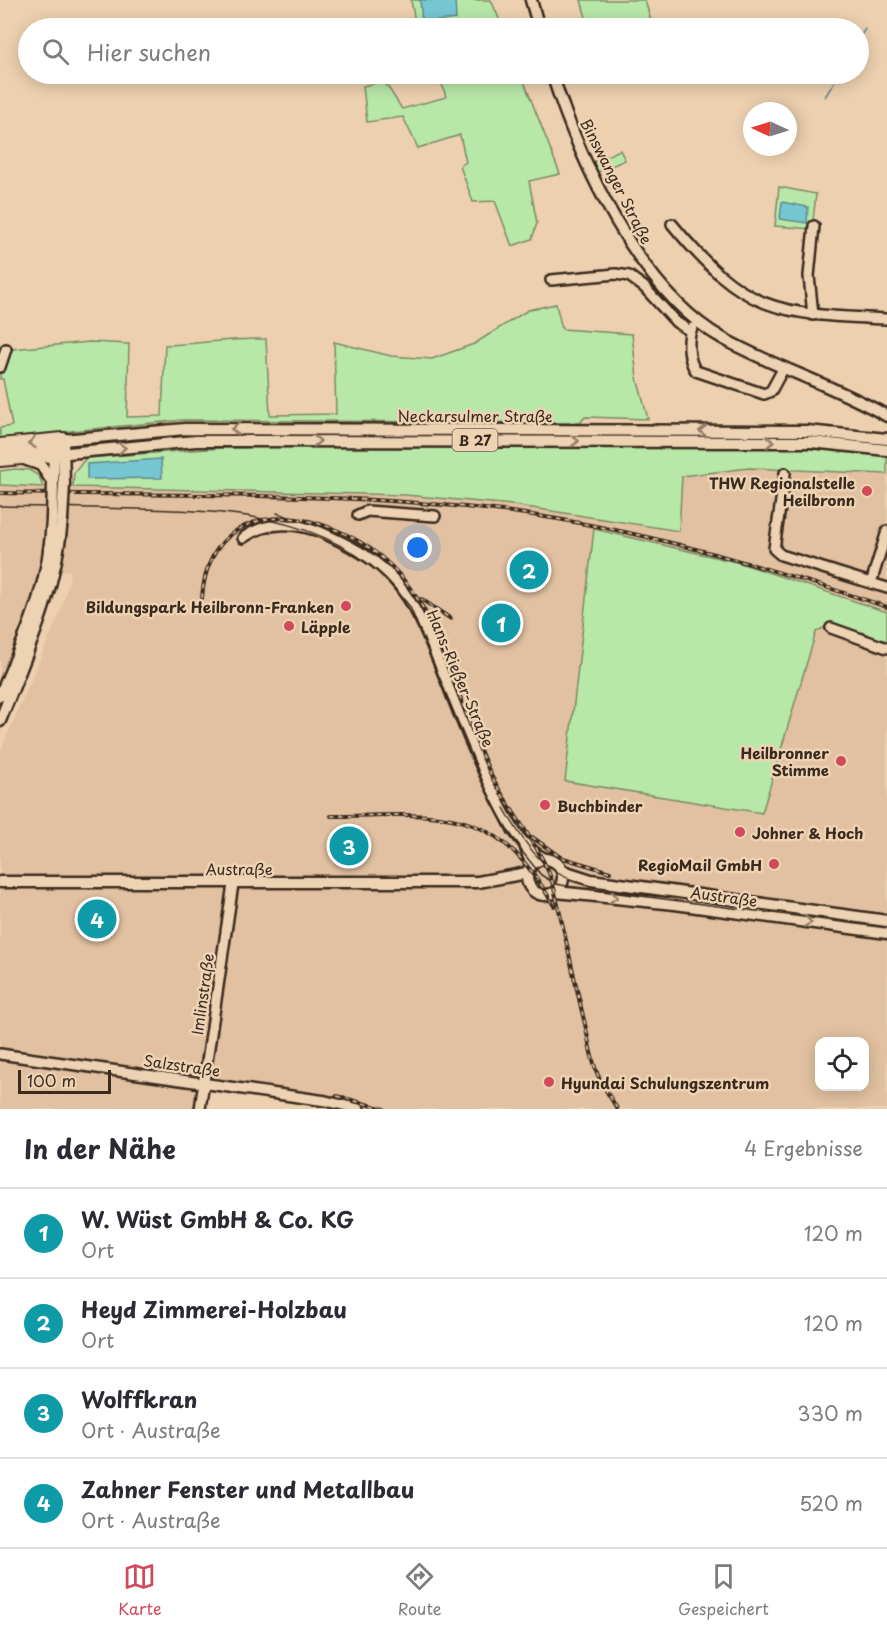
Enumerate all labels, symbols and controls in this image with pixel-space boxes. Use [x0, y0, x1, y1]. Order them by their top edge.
search box [18, 18, 869, 84]
icon: search [39, 35, 72, 68]
text: Hier suchen [87, 35, 211, 68]
north arrow [743, 102, 797, 156]
street label: Binswanger Straße [575, 114, 659, 248]
street label: Neckarsulmer Straße [397, 404, 553, 427]
one-way arrow [230, 423, 239, 435]
one-way arrow [698, 425, 707, 437]
road number: B 27 [452, 429, 498, 451]
one-way arrow [570, 434, 579, 447]
one-way arrow [312, 435, 321, 447]
one-way arrow [27, 436, 36, 449]
one-way arrow [765, 436, 774, 448]
one-way arrow [117, 442, 127, 455]
place label: THW Regionalstelle Heilbronn [709, 471, 855, 511]
marker: THW Regionalstelle Heilbronn [860, 484, 874, 498]
your location [403, 533, 432, 562]
pin: 2 [510, 548, 548, 592]
place label: Bildungspark Heilbronn-Franken [86, 595, 334, 618]
marker: Bildungspark Heilbronn-Franken [339, 599, 353, 613]
pin: 1 [482, 600, 520, 646]
street label: Hans-Rießer-Straße [422, 606, 500, 750]
place label: Läpple [301, 615, 351, 638]
marker: Läpple [282, 619, 296, 633]
place label: Heilbronner Stimme [741, 741, 829, 781]
marker: Heilbronner Stimme [834, 754, 848, 768]
place label: Buchbinder [557, 794, 643, 817]
marker: Buchbinder [538, 798, 552, 812]
place label: Johner & Hoch [752, 821, 864, 844]
pin: 3 [330, 824, 368, 868]
marker: Johner & Hoch [733, 825, 747, 839]
place label: RegioMail GmbH [638, 853, 762, 876]
street label: Austraße [205, 857, 273, 880]
marker: RegioMail GmbH [767, 857, 781, 871]
street label: Austraße [689, 880, 759, 912]
one-way arrow [610, 890, 619, 903]
pin: 4 [78, 896, 116, 942]
one-way arrow [803, 916, 812, 928]
street label: Imlinstraße [185, 952, 219, 1036]
map controls [815, 1037, 869, 1091]
button: locate [815, 1037, 869, 1091]
street label: Salzstraße [142, 1048, 222, 1082]
scale bar [18, 1067, 111, 1094]
text: 100 m [27, 1068, 76, 1092]
place label: Hyundai Schulungszentrum [561, 1071, 769, 1094]
marker: Hyundai Schulungszentrum [542, 1075, 556, 1089]
text: In der Nähe [24, 1129, 176, 1168]
text: 4 Ergebnisse [744, 1133, 863, 1163]
text: W. Wüst GmbH & Co. KG [81, 1202, 354, 1235]
text: 1 [39, 1218, 48, 1248]
text: 120 m [804, 1218, 863, 1248]
text: Ort [81, 1235, 114, 1265]
text: Heyd Zimmerei-Holzbau [81, 1292, 347, 1325]
text: 2 [36, 1308, 51, 1338]
text: 120 m [804, 1308, 863, 1338]
text: Ort [81, 1325, 114, 1355]
text: Wolffkran [81, 1382, 197, 1415]
text: 3 [37, 1398, 50, 1428]
text: 330 m [797, 1398, 863, 1428]
text: Ort · Austraße [81, 1415, 221, 1445]
text: Zahner Fenster und Metallbau [81, 1472, 414, 1505]
text: 4 [37, 1488, 50, 1518]
text: 520 m [799, 1488, 863, 1518]
text: Ort · Austraße [81, 1505, 221, 1535]
tab: Karte [118, 1560, 161, 1620]
tab: Route [398, 1560, 442, 1620]
tab: Gespeichert [678, 1560, 769, 1620]

